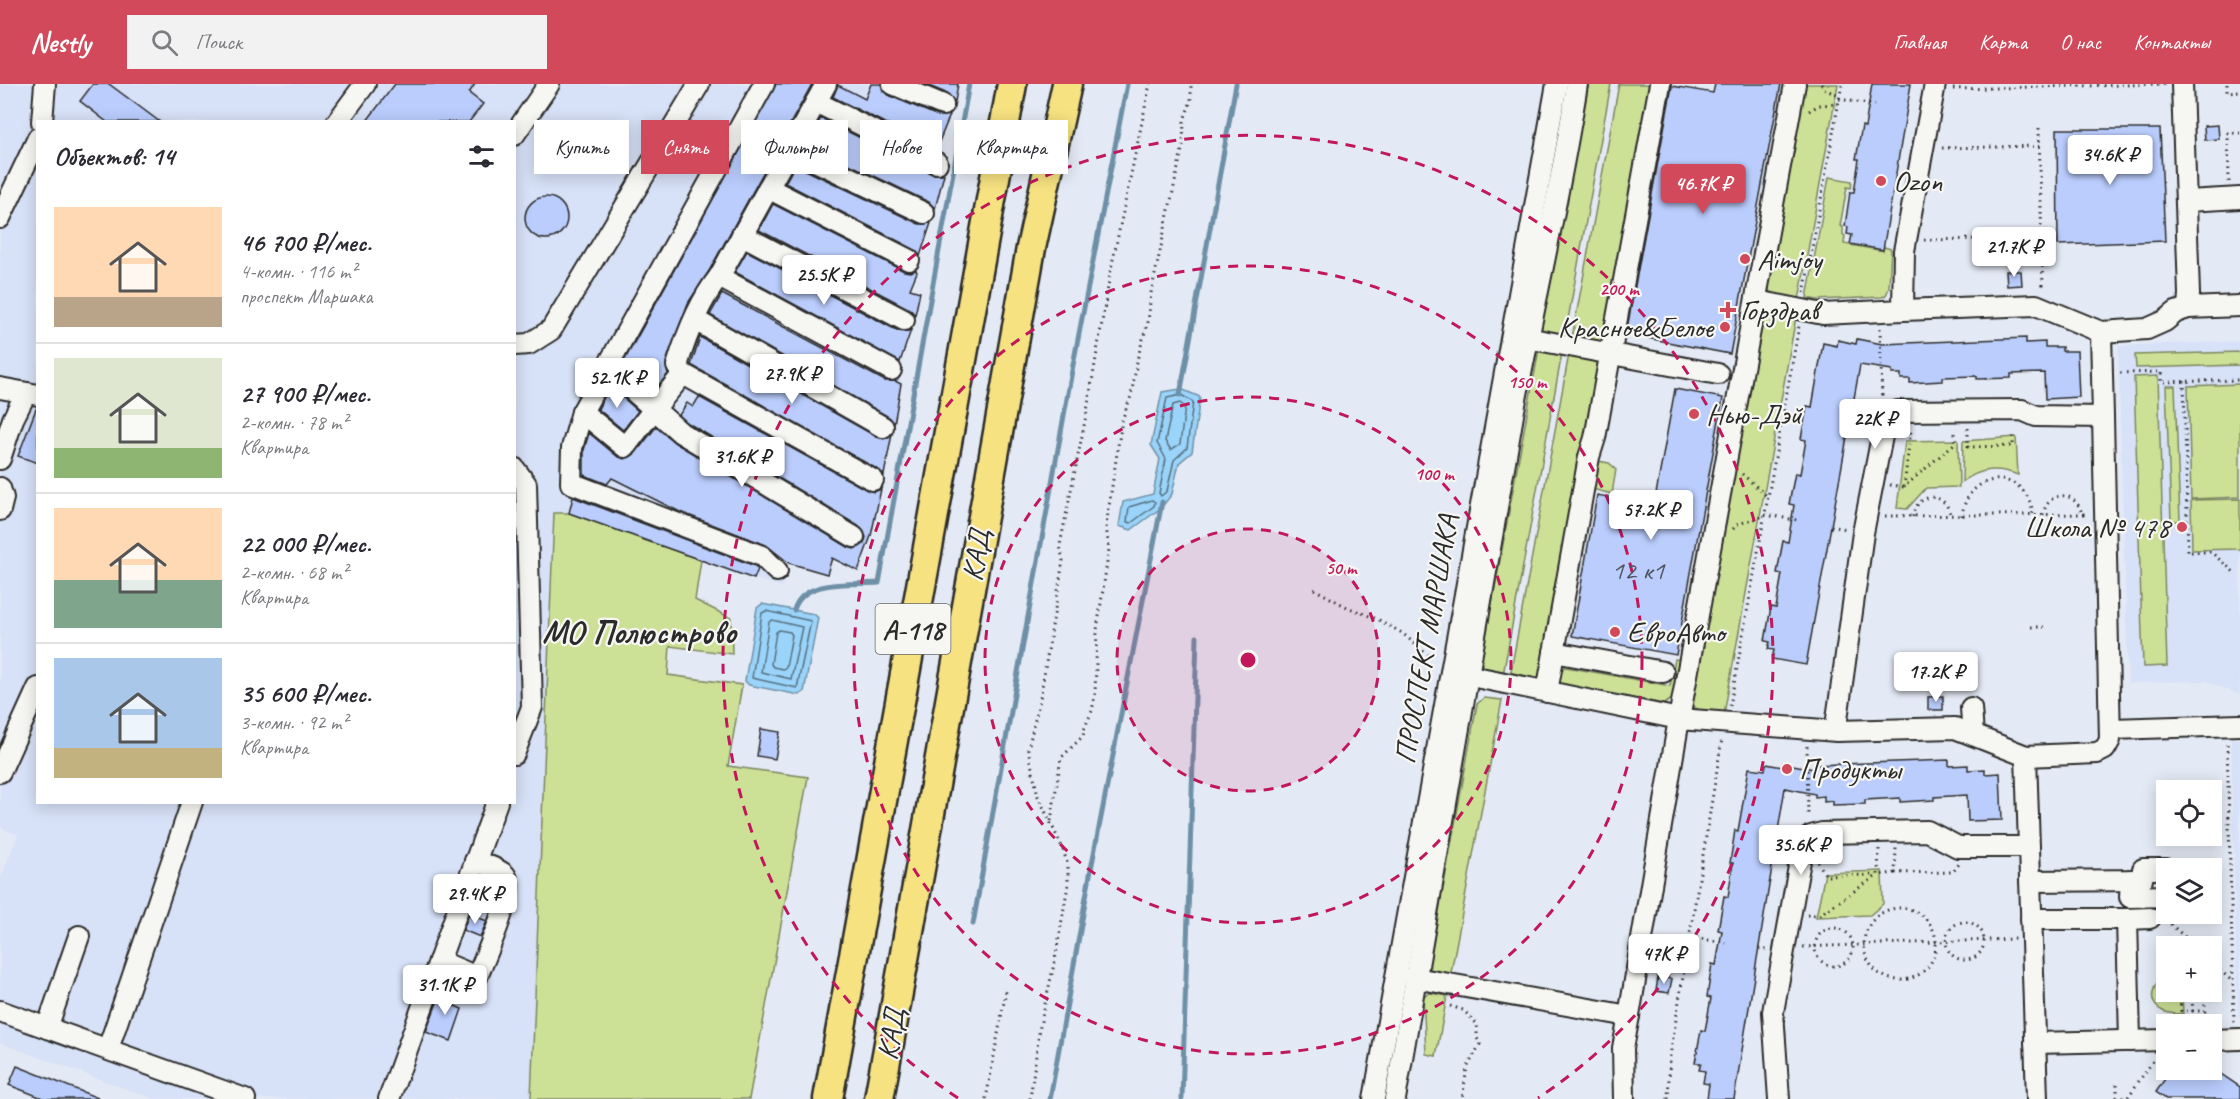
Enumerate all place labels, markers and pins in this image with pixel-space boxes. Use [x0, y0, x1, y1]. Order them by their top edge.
pin: 34.6K ₽ [2055, 135, 2165, 186]
place label: Ozon [1893, 162, 1943, 200]
pin: 46.7K ₽ [1648, 164, 1758, 215]
marker: Ozon [1874, 174, 1888, 188]
pin: 21.7K ₽ [1959, 227, 2069, 278]
place label: Aimjoy [1757, 240, 1824, 278]
marker: Aimjoy [1738, 252, 1752, 266]
pin: 25.5K ₽ [769, 255, 879, 306]
place label: Горздрав [1740, 291, 1823, 329]
marker: Горздрав [1721, 303, 1735, 317]
place label: Красное&Белое [1558, 308, 1715, 346]
marker: Красное&Белое [1718, 320, 1732, 334]
pin: 27.9K ₽ [737, 354, 847, 405]
pin: 52.1K ₽ [562, 358, 672, 409]
place label: Нью-Дэй [1706, 395, 1803, 433]
pin: 22K ₽ [1833, 399, 1917, 450]
marker: Нью-Дэй [1687, 407, 1701, 421]
pin: 31.6K ₽ [687, 437, 797, 488]
pin: 57.2K ₽ [1596, 490, 1706, 541]
place label: Школа № 478 [2024, 508, 2172, 546]
marker: Школа № 478 [2175, 520, 2189, 534]
place label: ЕвроАвто [1627, 613, 1728, 651]
marker: ЕвроАвто [1608, 625, 1622, 639]
centre of rings [1238, 650, 1258, 670]
pin: 17.2K ₽ [1881, 652, 1991, 703]
place label: Продукты [1799, 750, 1903, 788]
marker: Продукты [1780, 762, 1794, 776]
pin: 35.6K ₽ [1746, 825, 1856, 876]
pin: 29.4K ₽ [420, 874, 530, 925]
pin: 47K ₽ [1622, 934, 1706, 985]
pin: 31.1K ₽ [390, 965, 500, 1016]

